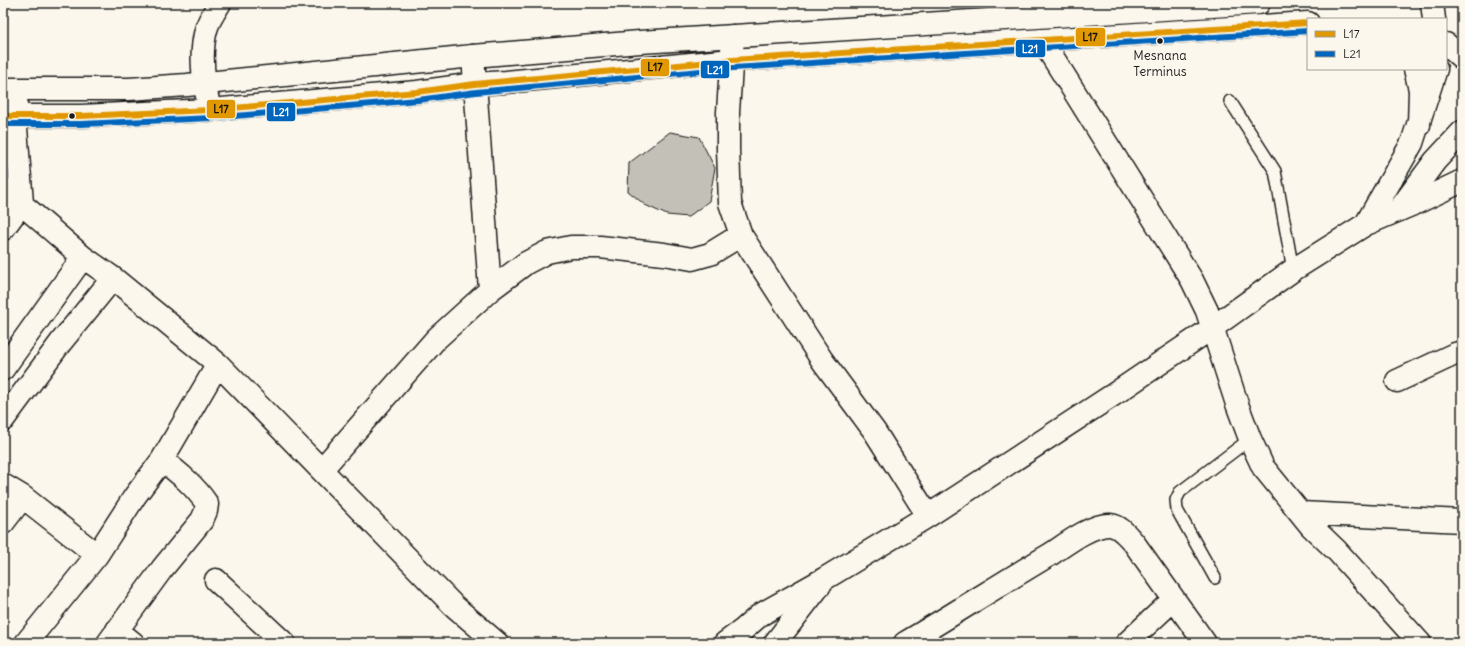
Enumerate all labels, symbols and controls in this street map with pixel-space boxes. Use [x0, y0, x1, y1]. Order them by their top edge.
legend [1307, 18, 1447, 70]
text: L17 [1343, 26, 1360, 41]
line badge: L17 [1075, 27, 1106, 47]
text: L17 [1082, 30, 1098, 44]
marker: Mesnana Terminus [1155, 36, 1165, 46]
line badge: L21 [1015, 39, 1046, 58]
text: L21 [1022, 42, 1038, 56]
text: L21 [1343, 46, 1361, 61]
place label: Mesnana Terminus [1133, 47, 1187, 80]
line badge: L17 [640, 58, 670, 77]
text: L17 [647, 60, 663, 74]
line badge: L21 [700, 60, 730, 79]
text: L21 [707, 63, 723, 77]
line badge: L17 [206, 99, 236, 119]
text: L17 [213, 102, 229, 116]
line badge: L21 [266, 102, 296, 122]
text: L21 [273, 105, 289, 119]
unlabelled marker [67, 111, 77, 121]

